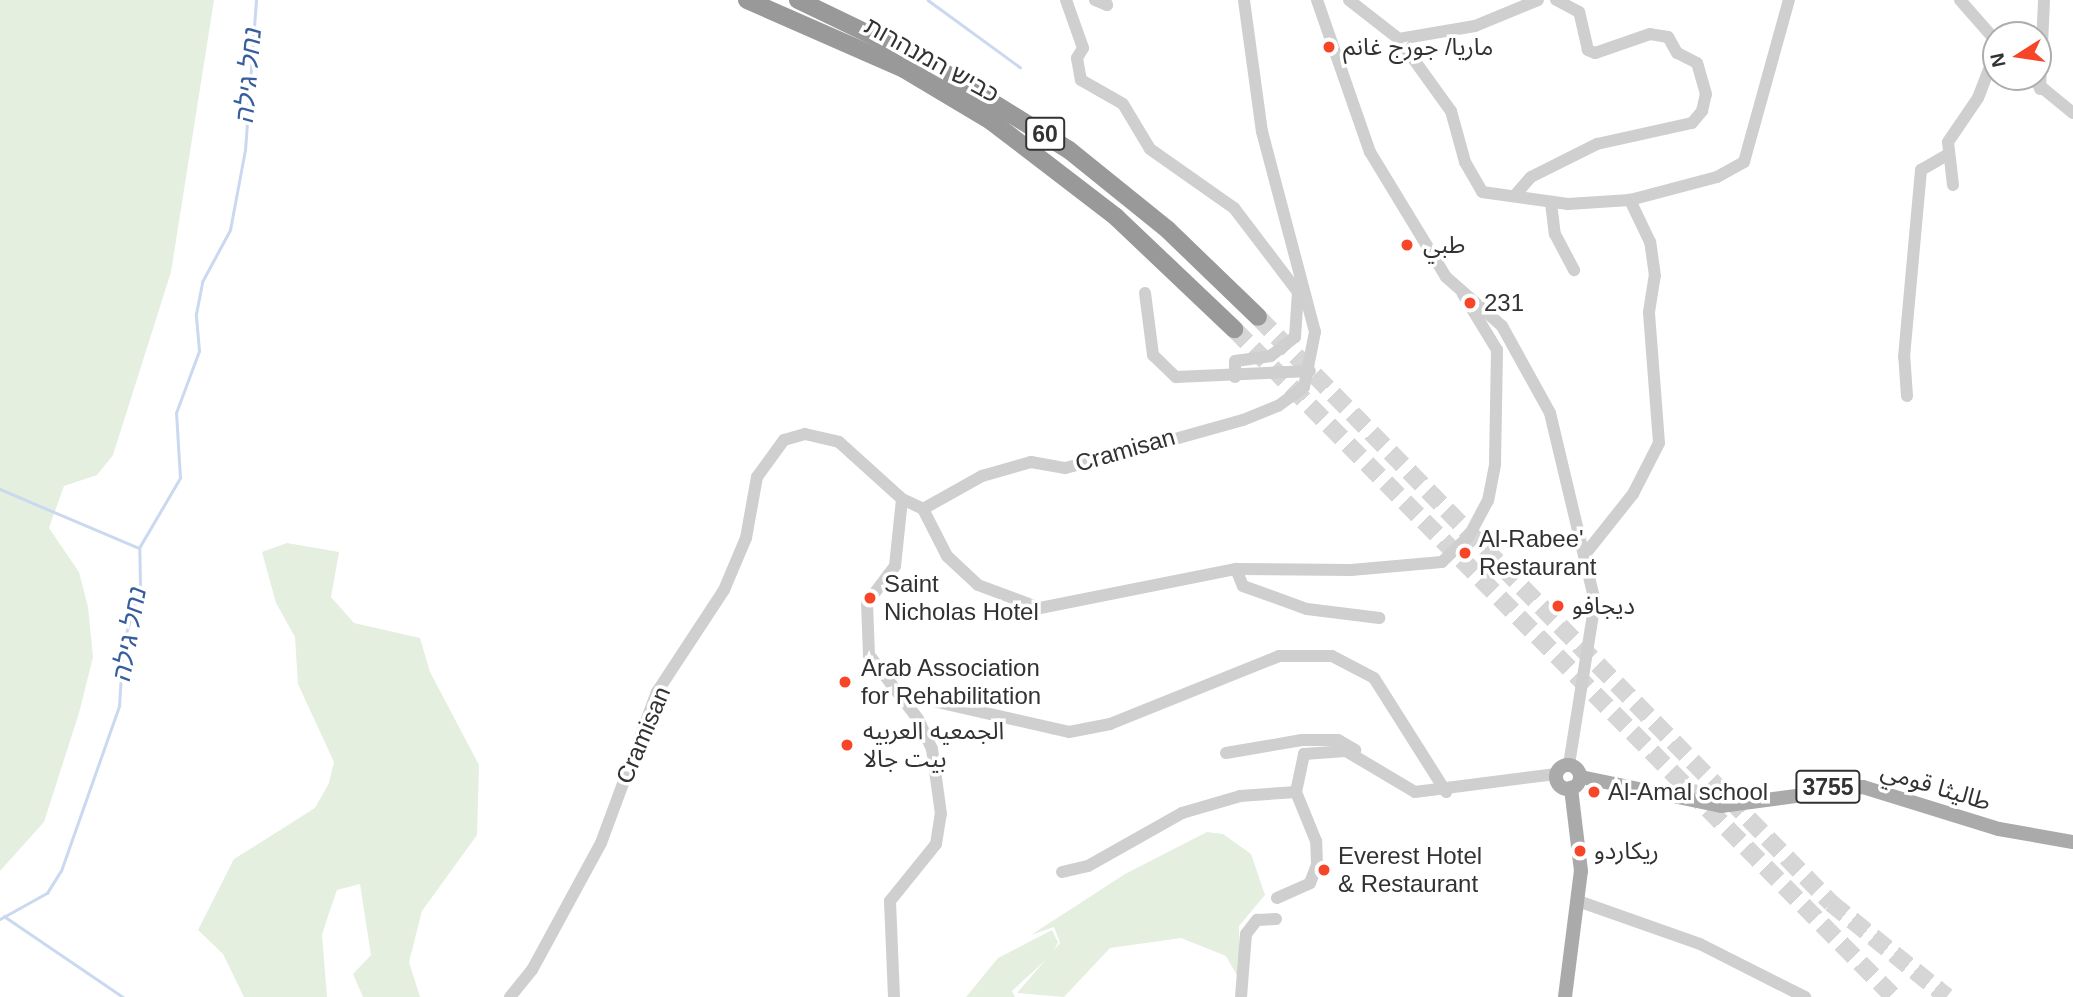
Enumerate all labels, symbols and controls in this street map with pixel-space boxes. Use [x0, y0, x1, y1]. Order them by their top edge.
street label: כביש המנהרות [860, 11, 1004, 109]
north arrow [1982, 21, 2052, 91]
water label: נחל גילה [229, 26, 269, 124]
place label: ماريا/ جورج غانم [1343, 33, 1493, 61]
marker: ماريا/ جورج غانم [1321, 39, 1337, 55]
text: N [1986, 51, 2010, 69]
road number: 60 [1024, 114, 1066, 154]
place label: طبي [1423, 231, 1465, 259]
marker: طبي [1397, 235, 1417, 255]
place label: 231 [1484, 289, 1524, 317]
marker: 231 [1462, 295, 1478, 311]
street label: Cramisan [1072, 422, 1178, 478]
place label: Al-Rabee' Restaurant [1479, 525, 1596, 581]
marker: Al-Rabee' Restaurant [1457, 545, 1473, 561]
place label: Saint Nicholas Hotel [884, 570, 1039, 626]
water label: נחל גילה [106, 584, 154, 684]
marker: Saint Nicholas Hotel [862, 590, 878, 606]
place label: ديجافو [1572, 592, 1635, 620]
marker: ديجافو [1550, 598, 1566, 614]
place label: Arab Association for Rehabilitation [861, 654, 1041, 710]
marker: Arab Association for Rehabilitation [835, 672, 855, 692]
street label: Cramisan [610, 682, 676, 788]
place label: الجمعيه العربيه بيت جالا [863, 717, 1004, 773]
marker: الجمعيه العربيه بيت جالا [837, 735, 857, 755]
street label: طاليثا قومي [1878, 756, 1994, 816]
road number: 3755 [1795, 768, 1861, 806]
place label: Al-Amal school [1608, 778, 1768, 806]
marker: Al-Amal school [1586, 784, 1602, 800]
place label: ريكاردو [1594, 837, 1659, 865]
place label: Everest Hotel & Restaurant [1338, 842, 1482, 898]
marker: ريكاردو [1572, 843, 1588, 859]
marker: Everest Hotel & Restaurant [1316, 862, 1332, 878]

